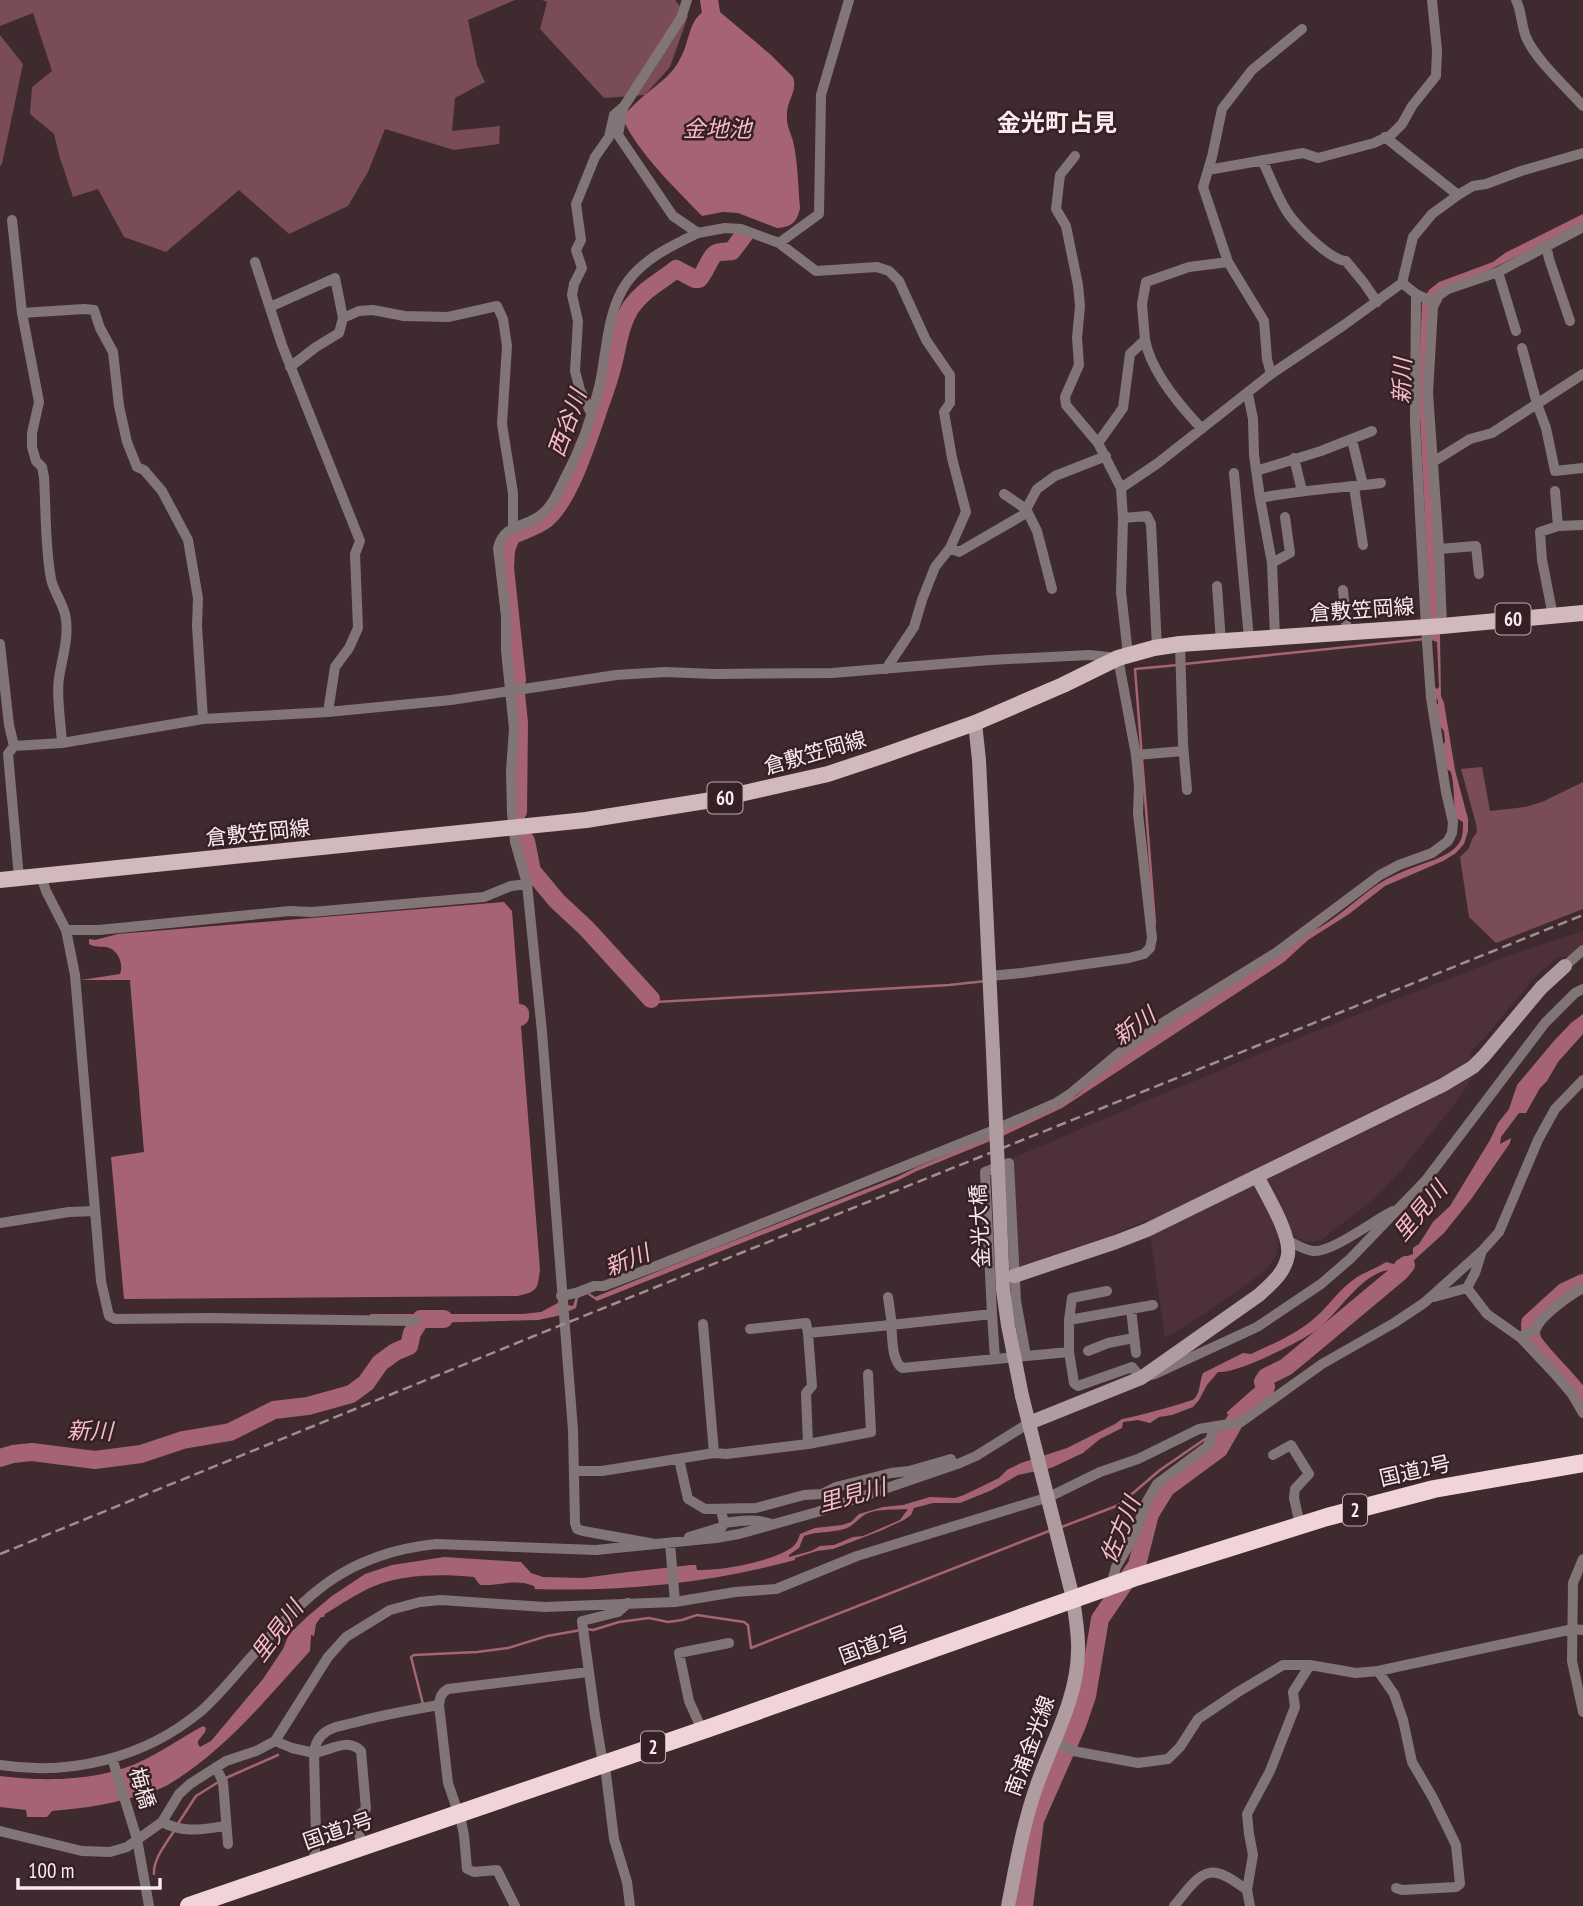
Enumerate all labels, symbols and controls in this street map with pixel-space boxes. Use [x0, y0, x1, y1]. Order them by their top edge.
district label: 金光町占見 [997, 107, 1117, 138]
water label: 金地池 [683, 114, 754, 143]
water label: 新川 [1386, 354, 1417, 404]
water label: 西谷川 [541, 383, 593, 460]
street label: 倉敷笠岡線 [1309, 592, 1415, 627]
road number: 60 [1496, 604, 1530, 634]
street label: 倉敷笠岡線 [761, 725, 869, 780]
road number: 60 [708, 782, 742, 814]
street label: 倉敷笠岡線 [204, 814, 312, 851]
water label: 新川 [1107, 999, 1163, 1051]
water label: 里見川 [1386, 1173, 1455, 1246]
street label: 金光大橋 [964, 1183, 995, 1269]
water label: 新川 [600, 1236, 656, 1282]
water label: 新川 [67, 1416, 116, 1445]
street label: 国道2号 [1377, 1449, 1453, 1492]
water label: 里見川 [815, 1471, 892, 1517]
water label: 佐方川 [1093, 1490, 1147, 1567]
road number: 2 [1343, 1494, 1367, 1526]
water label: 里見川 [244, 1592, 311, 1667]
street label: 国道2号 [835, 1619, 912, 1670]
street label: 南浦金光線 [999, 1692, 1060, 1800]
road number: 2 [641, 1732, 665, 1763]
street label: 梅橋 [123, 1764, 162, 1812]
street label: 国道2号 [299, 1806, 376, 1855]
scale bar [18, 1846, 159, 1890]
text: 100 m [28, 1857, 74, 1884]

